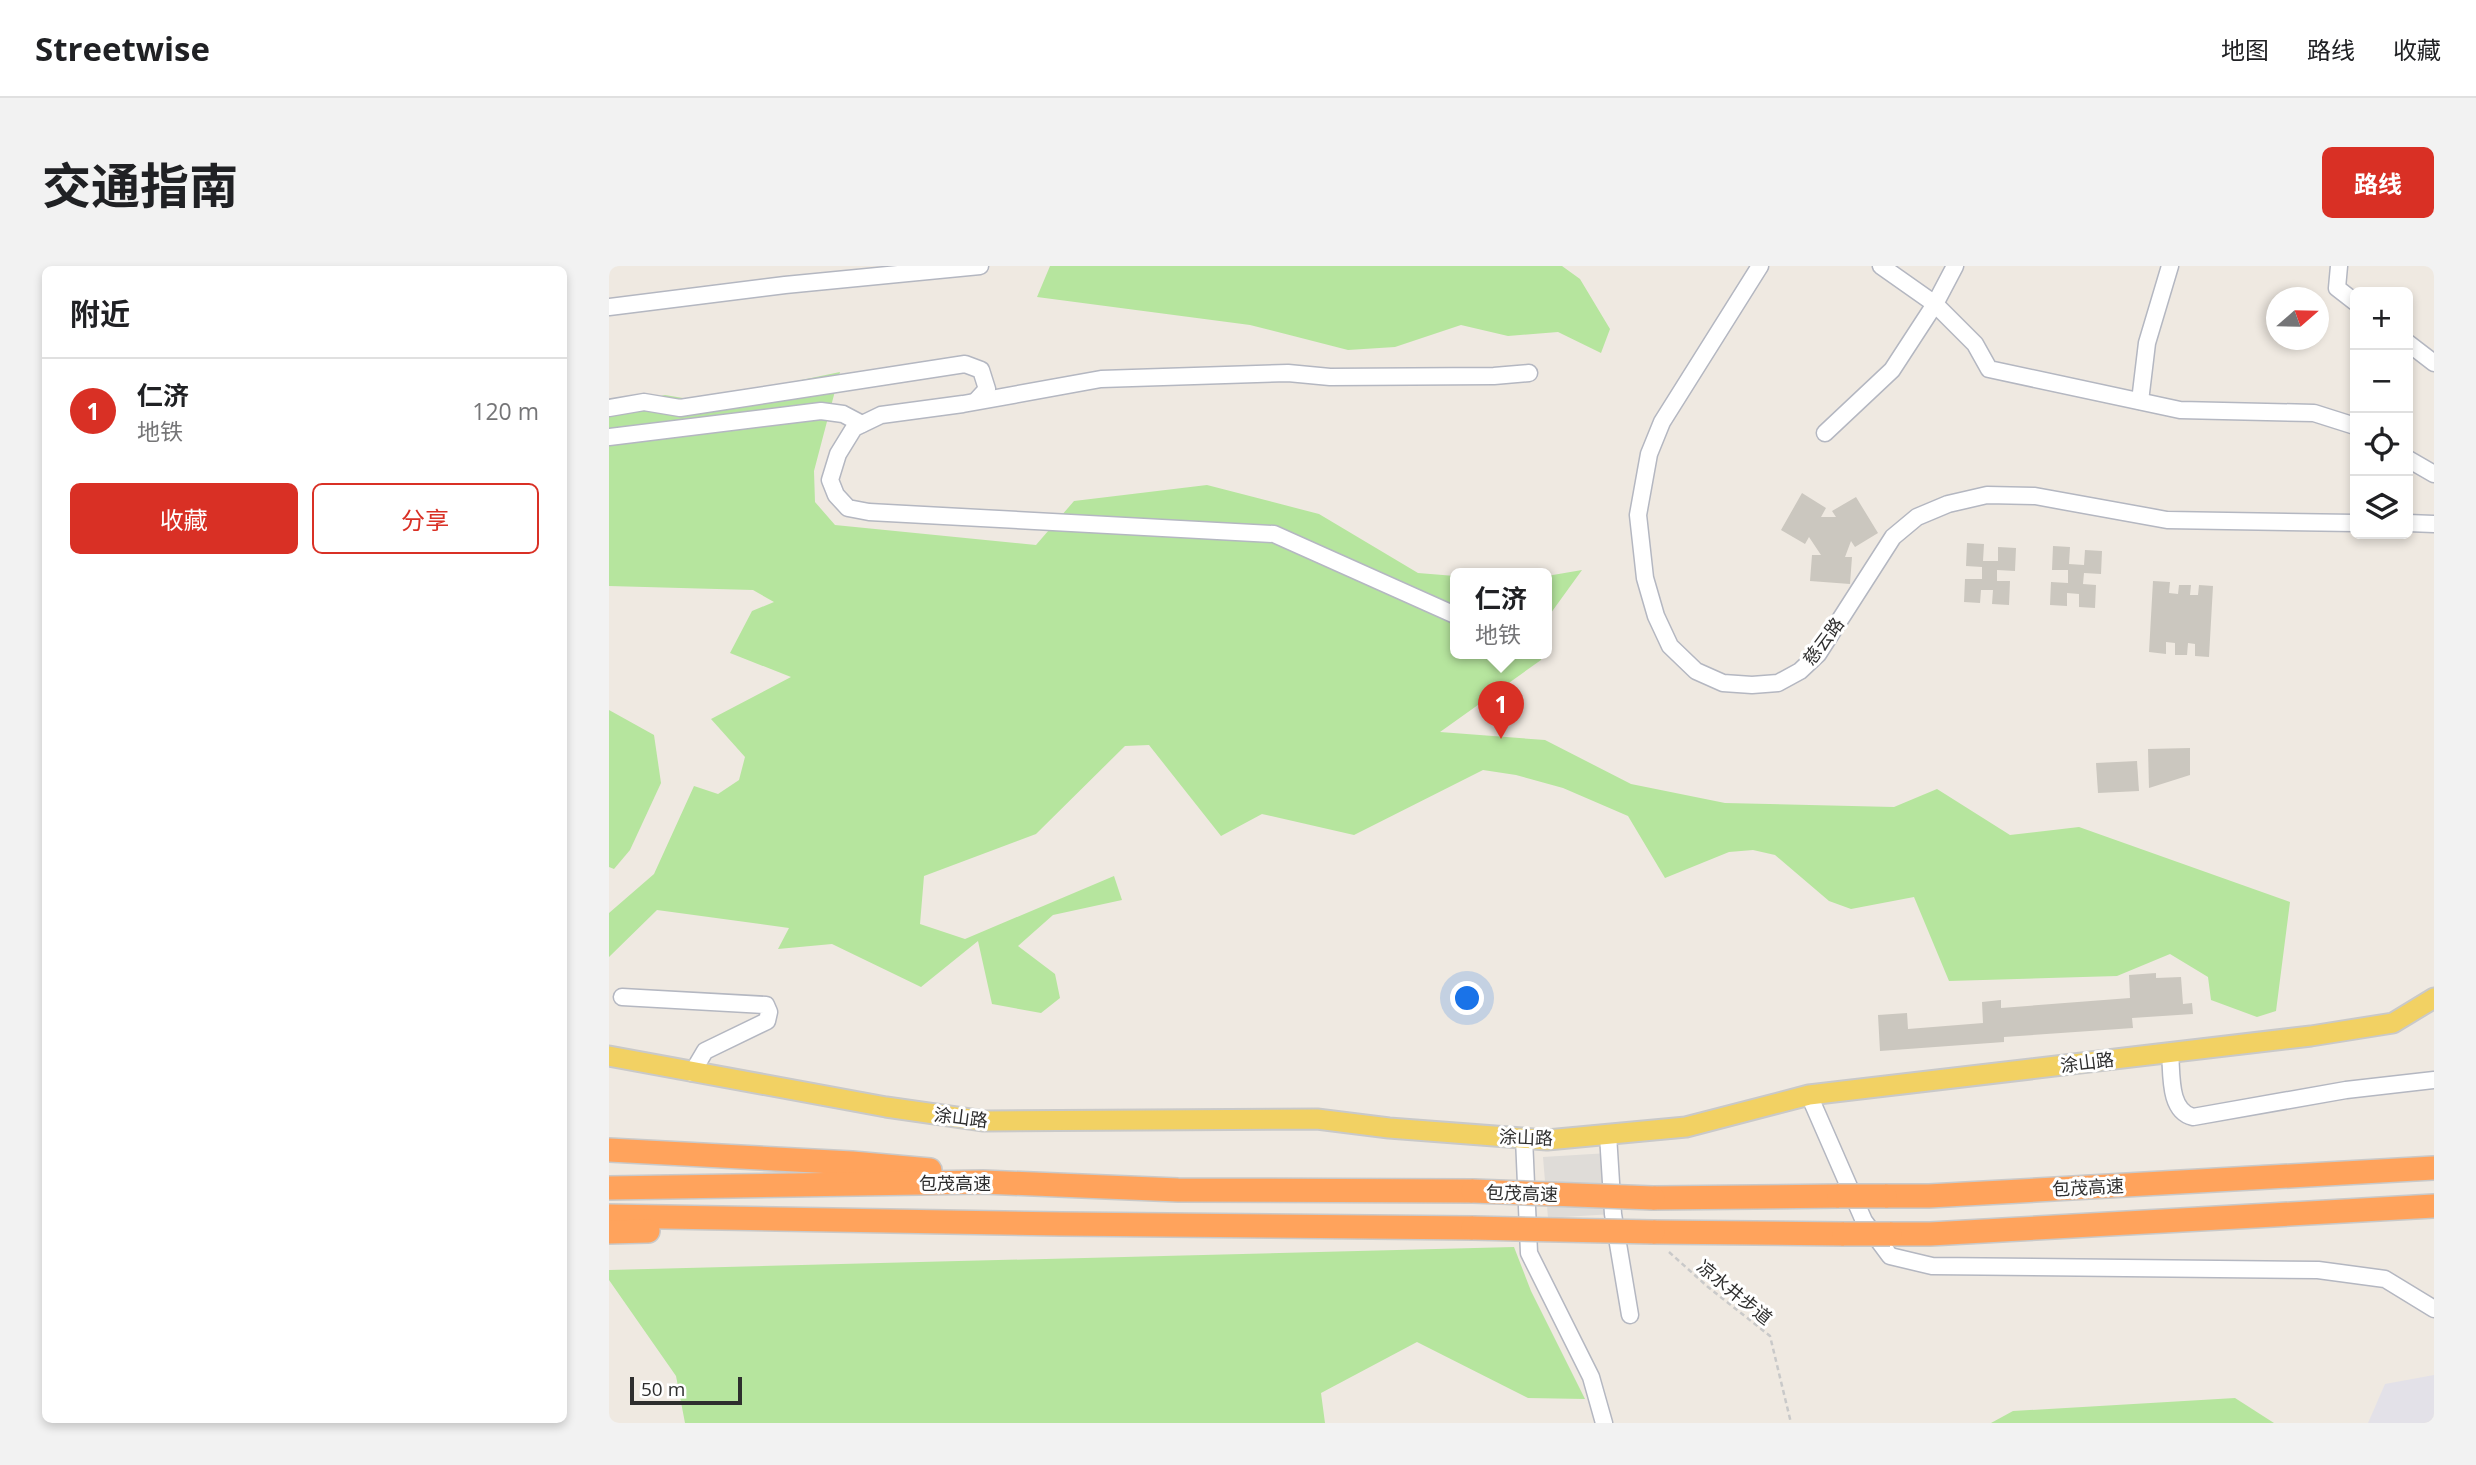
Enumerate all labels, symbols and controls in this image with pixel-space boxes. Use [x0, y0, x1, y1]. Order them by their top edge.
text: Streetwise [35, 26, 210, 71]
text: 地图 [2221, 33, 2269, 66]
text: 路线 [2307, 33, 2355, 66]
text: 收藏 [2393, 33, 2441, 66]
button: 路线 [2322, 147, 2434, 218]
text: 交通指南 [42, 152, 238, 218]
north arrow [2266, 287, 2329, 350]
map controls [2350, 287, 2413, 539]
button: + [2350, 287, 2413, 350]
text: 附近 [70, 293, 130, 334]
button: − [2350, 350, 2413, 413]
text: 仁济 [137, 377, 189, 413]
text: 1 [86, 395, 100, 427]
text: 120 m [472, 395, 539, 427]
button: locate [2350, 413, 2413, 476]
text: 地铁 [137, 415, 183, 447]
button: layers [2350, 476, 2413, 539]
button: 收藏 [70, 483, 298, 554]
button: 分享 [312, 483, 539, 554]
popup [1450, 568, 1552, 659]
text: 仁济 [1475, 580, 1527, 616]
street label: 慈云路 [1797, 612, 1849, 670]
text: 地铁 [1475, 618, 1521, 650]
pin: 1 [1478, 681, 1524, 739]
your location [1450, 981, 1484, 1015]
street label: 涂山路 [2059, 1047, 2115, 1077]
street label: 涂山路 [933, 1102, 989, 1132]
street label: 涂山路 [1499, 1124, 1553, 1150]
street label: 包茂高速 [919, 1171, 991, 1195]
street label: 包茂高速 [2051, 1173, 2125, 1201]
street label: 包茂高速 [1486, 1180, 1558, 1206]
street label: 凉水井步道 [1692, 1254, 1778, 1330]
scale bar [630, 1374, 742, 1406]
text: 50 m [641, 1376, 685, 1402]

